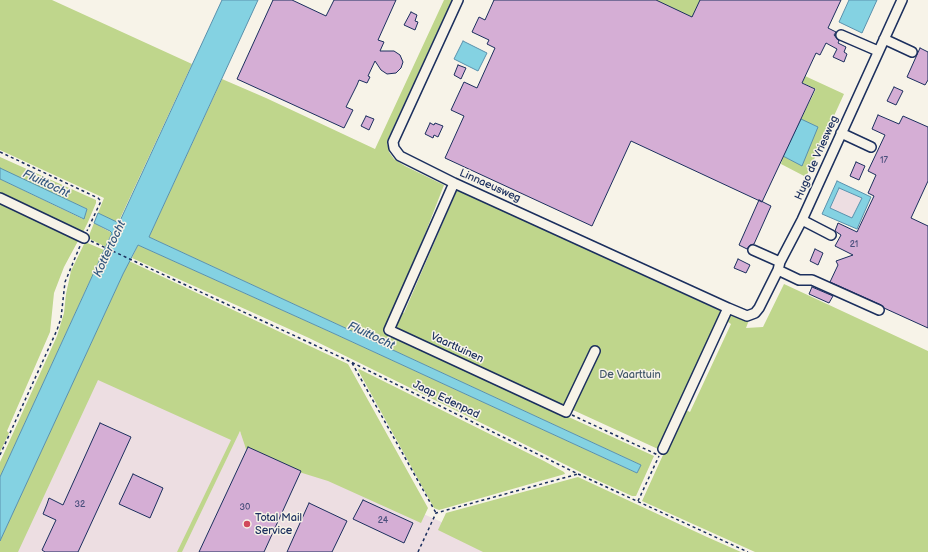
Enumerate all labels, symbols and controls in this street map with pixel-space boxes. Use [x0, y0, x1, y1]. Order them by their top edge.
street label: Hugo de Vriesweg [792, 114, 842, 202]
house number: 17 [880, 156, 888, 166]
water label: Fluittocht [20, 167, 72, 201]
street label: Linnaeusweg [457, 167, 523, 205]
water label: Kottertocht [91, 219, 129, 279]
house number: 21 [850, 240, 858, 250]
water label: Fluittocht [345, 319, 397, 353]
street label: Vaarttuinen [428, 330, 486, 366]
park label: De Vaarttuin [599, 368, 661, 382]
street label: Jaap Edenpad [411, 378, 481, 422]
house number: 32 [75, 500, 85, 510]
house number: 30 [240, 503, 250, 513]
place label: Total Mail Service [255, 511, 302, 537]
house number: 24 [378, 516, 388, 526]
marker: Total Mail Service [242, 519, 252, 529]

